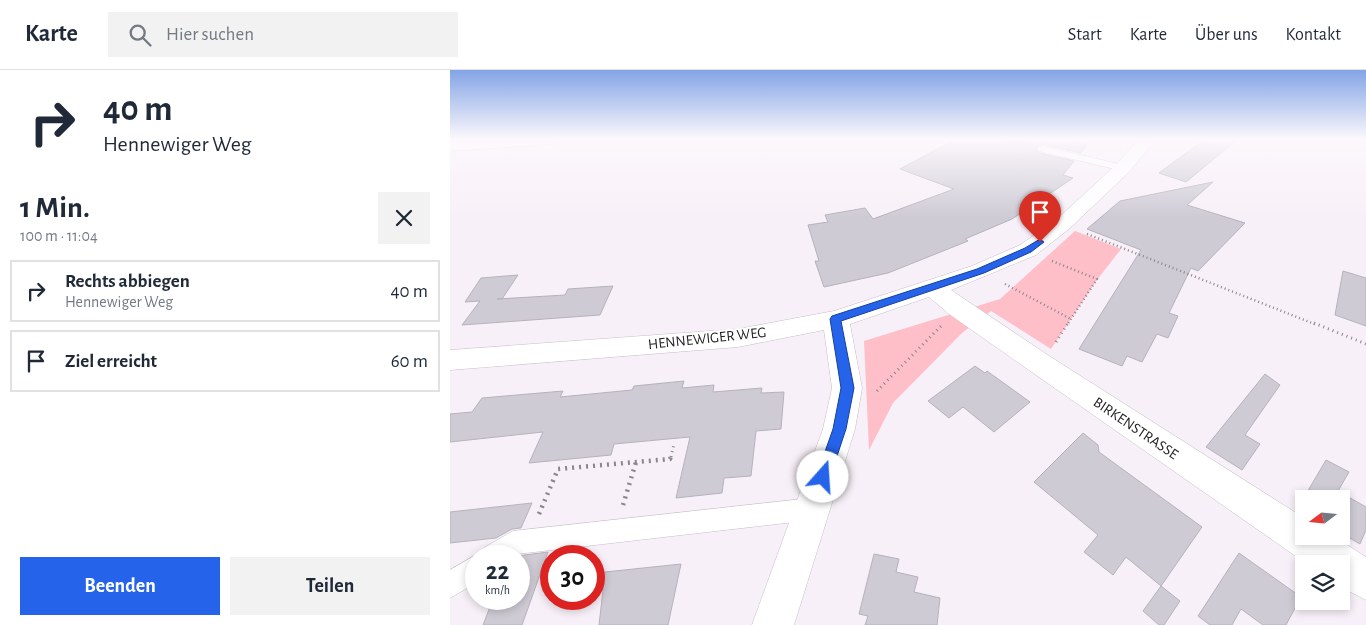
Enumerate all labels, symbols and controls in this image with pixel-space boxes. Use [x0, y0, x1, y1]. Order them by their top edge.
search box [108, 12, 458, 57]
icon: search [126, 21, 154, 49]
text: Karte [25, 22, 78, 46]
text: Hier suchen [166, 25, 254, 44]
text: Start [1068, 26, 1102, 44]
text: Karte [1130, 26, 1167, 44]
text: Über uns [1195, 26, 1258, 44]
text: Kontakt [1286, 26, 1341, 44]
icon: right [20, 90, 85, 155]
text: 40 m [103, 92, 172, 127]
text: Hennewiger Weg [103, 133, 251, 155]
pin [1019, 191, 1061, 242]
button: close [378, 192, 430, 244]
text: 1 Min. [20, 193, 90, 223]
icon: arrive [1026, 198, 1054, 226]
text: 100 m · 11:04 [20, 228, 98, 244]
text: Rechts abbiegen [65, 272, 190, 291]
icon: right [22, 277, 50, 305]
text: 40 m [390, 282, 428, 301]
text: Hennewiger Weg [65, 294, 173, 310]
street label: HENNEWIGER WEG [647, 325, 767, 352]
icon: arrive [22, 347, 50, 375]
text: Ziel erreicht [65, 352, 157, 371]
text: 60 m [391, 352, 428, 371]
street label: BIRKENSTRASSE [1091, 395, 1181, 462]
position arrow [796, 450, 848, 502]
north arrow [1295, 490, 1350, 545]
map controls [1295, 490, 1350, 610]
speed limit sign: 30 [540, 545, 605, 610]
button: layers [1295, 555, 1350, 610]
button: Beenden [20, 557, 220, 615]
button: Teilen [230, 557, 430, 615]
text: 22 [486, 559, 509, 584]
text: km/h [485, 584, 510, 596]

